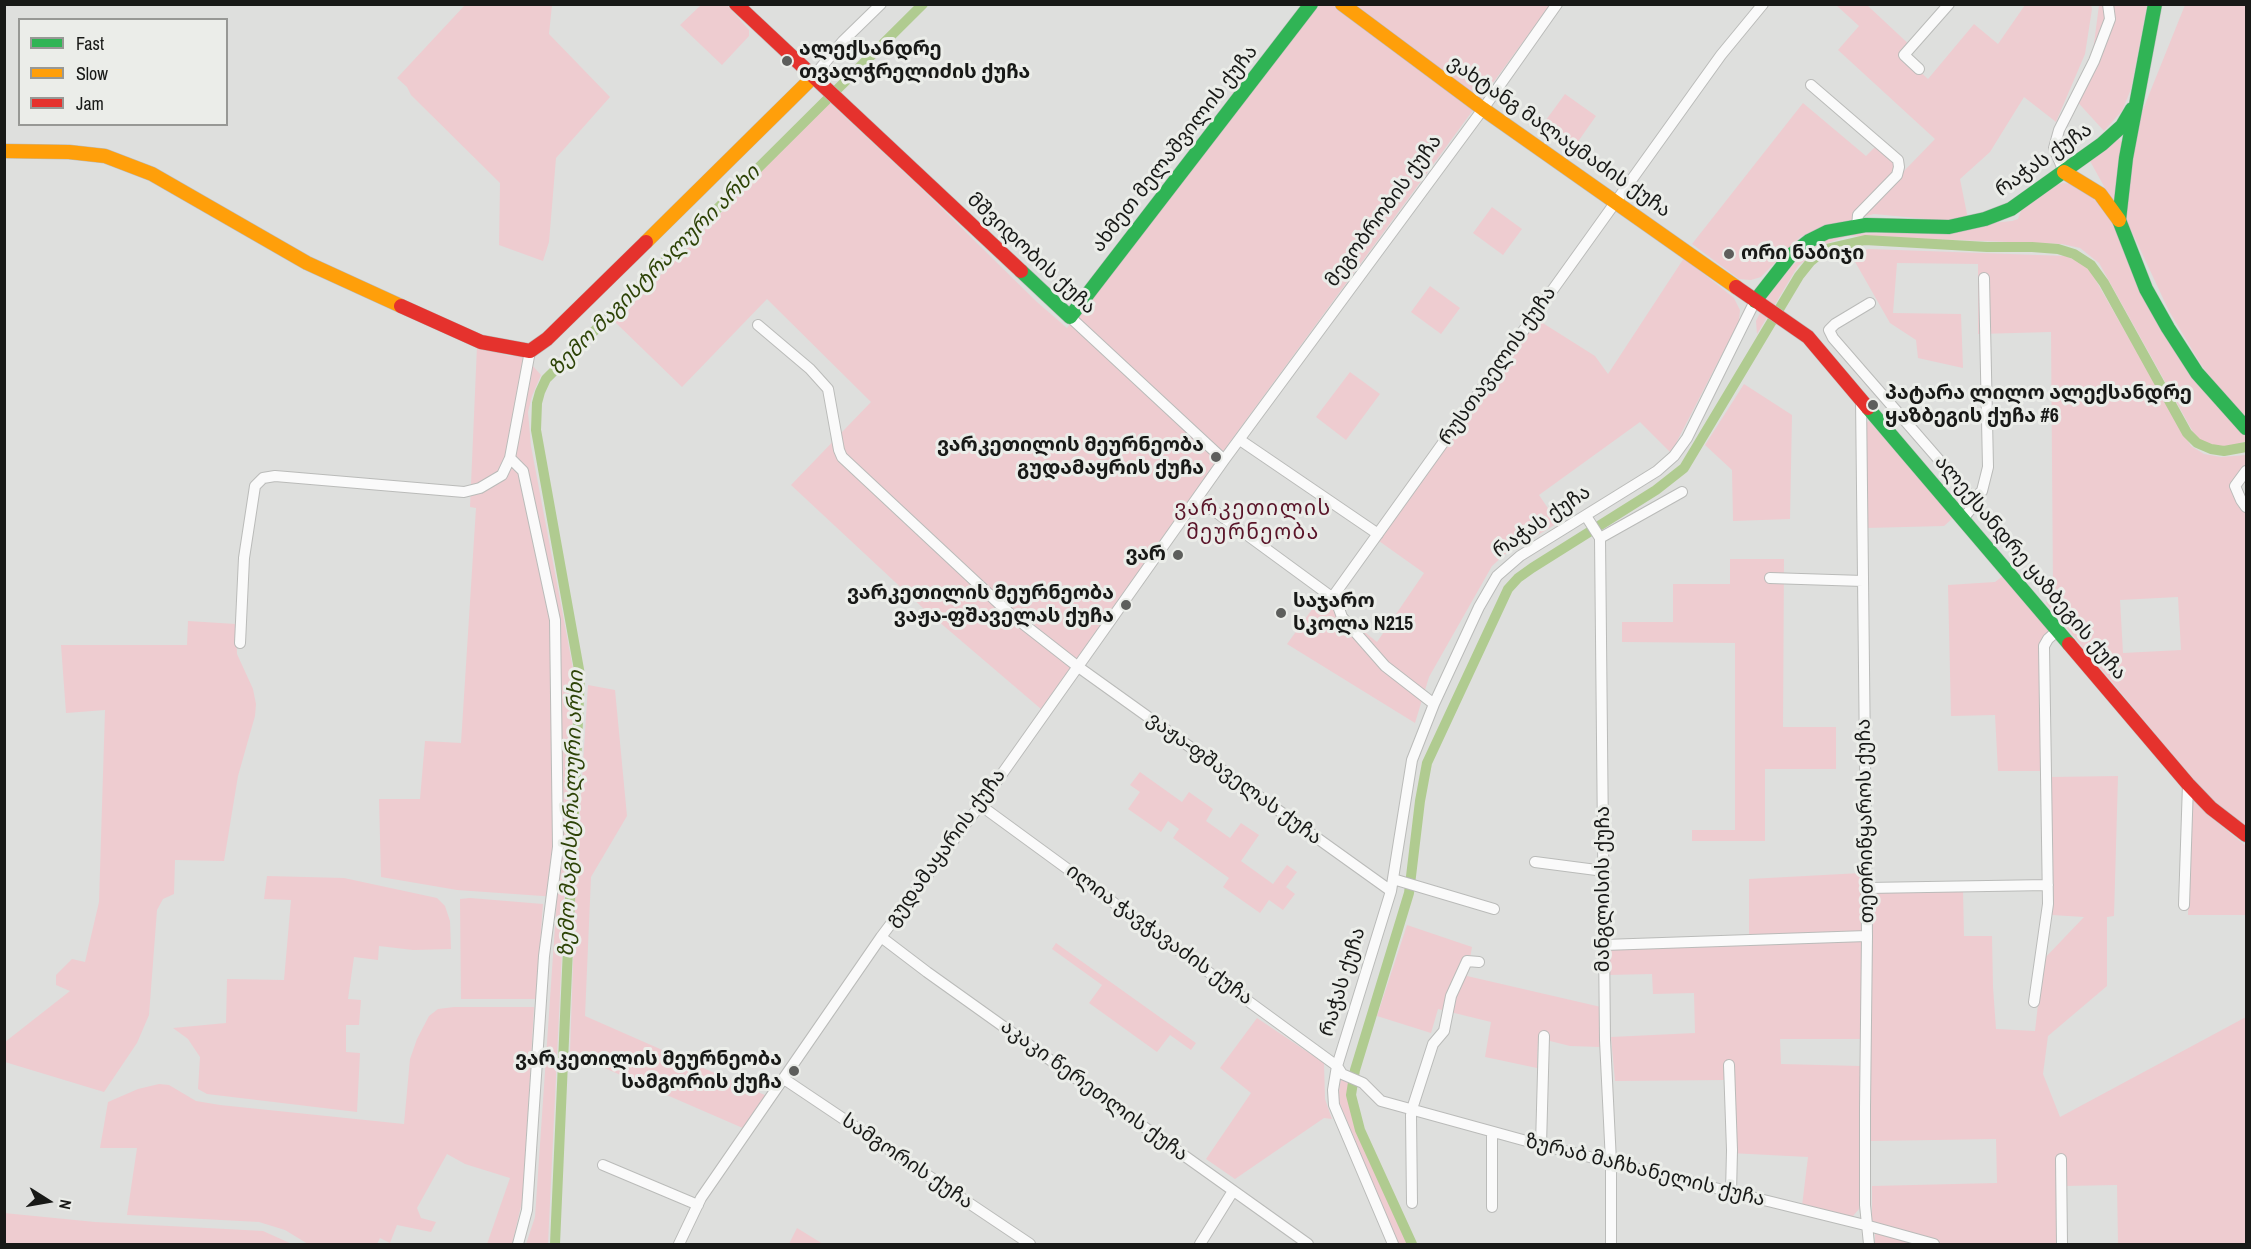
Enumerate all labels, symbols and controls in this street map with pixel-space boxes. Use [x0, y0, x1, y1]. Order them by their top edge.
legend [18, 18, 228, 126]
text: Fast [76, 31, 104, 56]
place label: ალექსანდრე თვალჭრელიძის ქუჩა [799, 38, 1030, 85]
street label: ახმეთ მელაშვილის ქუჩა [1087, 41, 1263, 257]
street label: ვახტანგ მალაყმაძის ქუჩა [1443, 51, 1675, 223]
marker: ალექსანდრე თვალჭრელიძის ქუჩა [780, 54, 794, 68]
text: Slow [76, 61, 108, 86]
text: Jam [76, 91, 104, 116]
street label: რაჭას ქუჩა [1991, 118, 2097, 202]
street label: მეგობრობის ქუჩა [1321, 130, 1447, 292]
water label: ზემო მაგისტრალური არხი [545, 161, 765, 381]
street label: მშვიდობის ქუჩა [962, 188, 1100, 320]
place label: ორი ნაბიჯი [1741, 242, 1864, 266]
marker: ორი ნაბიჯი [1722, 247, 1736, 261]
street label: რუსთაველის ქუჩა [1434, 282, 1562, 450]
place label: პატარა ლილო ალექსანდრე ყაზბეგის ქუჩა #6 [1885, 382, 2192, 429]
marker: პატარა ლილო ალექსანდრე ყაზბეგის ქუჩა #6 [1866, 398, 1880, 412]
place label: ვარკეთილის მეურნეობა გუდამაყრის ქუჩა [937, 434, 1204, 481]
marker: ვარკეთილის მეურნეობა გუდამაყრის ქუჩა [1209, 450, 1223, 464]
street label: ალექსანდრე ყაზბეგის ქუჩა [1929, 451, 2131, 685]
street label: რაჭას ქუჩა [1489, 481, 1595, 563]
district label: ვარკეთილის მეურნეობა [1174, 496, 1332, 546]
place label: ვარ [1125, 543, 1166, 567]
marker: ვარ [1171, 548, 1185, 562]
place label: ვარკეთილის მეურნეობა ვაჟა-ფშაველას ქუჩა [847, 582, 1114, 629]
place label: საჯარო სკოლა N215 [1293, 590, 1413, 637]
marker: ვარკეთილის მეურნეობა ვაჟა-ფშაველას ქუჩა [1119, 598, 1133, 612]
marker: საჯარო სკოლა N215 [1274, 606, 1288, 620]
water label: ზემო მაგისტრალური არხი [554, 670, 590, 958]
street label: ვაჟა-ფშაველას ქუჩა [1142, 707, 1326, 851]
street label: თეთრიწყაროს ქუჩა [1852, 718, 1880, 924]
street label: გუდამაყარის ქუჩა [881, 764, 1011, 932]
street label: მანგლისის ქუჩა [1592, 806, 1616, 972]
street label: ილია ჭავჭავაძის ქუჩა [1061, 859, 1257, 1011]
street label: რაჭას ქუჩა [1315, 925, 1371, 1039]
street label: აკაკი წერეთლის ქუჩა [996, 1015, 1192, 1167]
place label: ვარკეთილის მეურნეობა სამგორის ქუჩა [515, 1048, 782, 1095]
marker: ვარკეთილის მეურნეობა სამგორის ქუჩა [787, 1064, 801, 1078]
street label: სამგორის ქუჩა [837, 1109, 977, 1215]
street label: ზურაბ მაჩხანელის ქუჩა [1523, 1130, 1767, 1212]
north arrow [18, 1171, 78, 1231]
text: N [54, 1198, 77, 1211]

